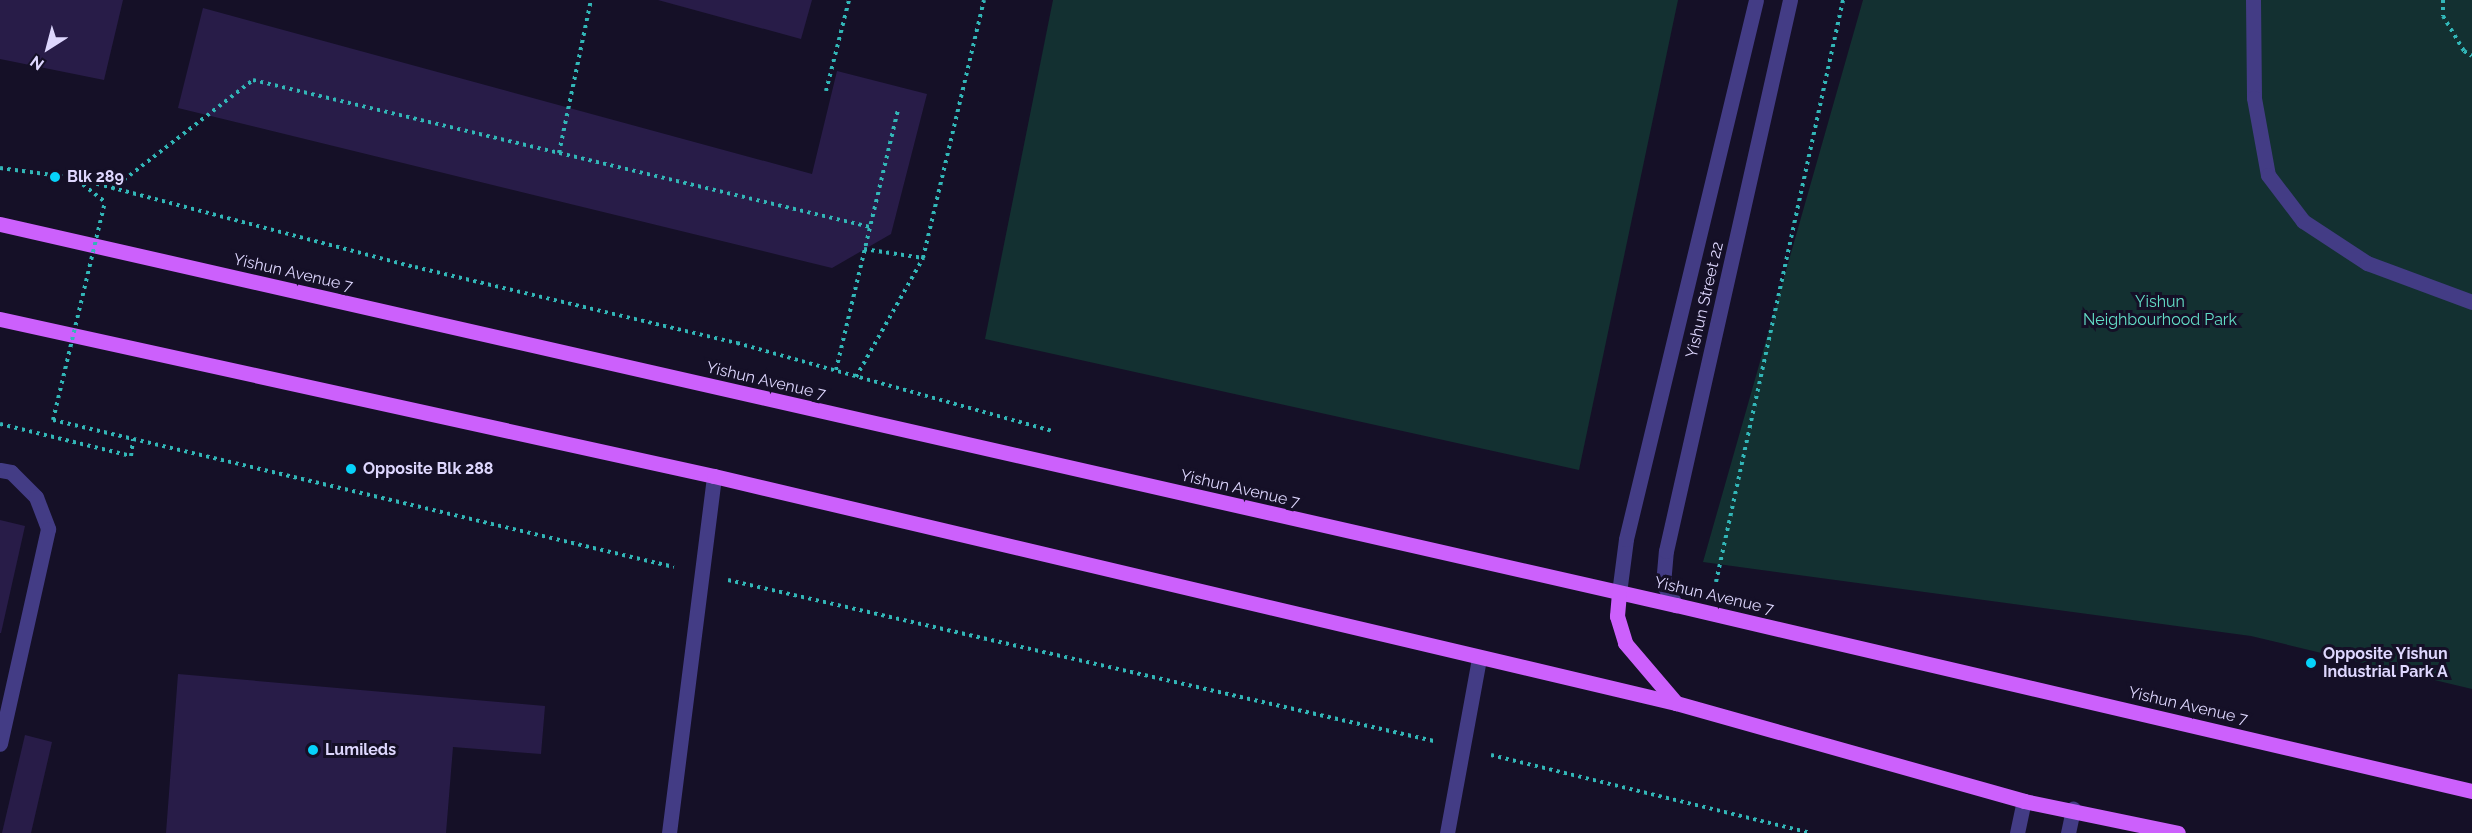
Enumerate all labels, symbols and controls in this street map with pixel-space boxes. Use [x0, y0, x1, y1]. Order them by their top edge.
north arrow [18, 18, 78, 78]
text: N [27, 52, 48, 74]
place label: Blk 289 [67, 167, 124, 187]
marker: Blk 289 [48, 170, 62, 184]
street label: Yishun Street 22 [1682, 240, 1728, 360]
street label: Yishun Avenue 7 [231, 250, 355, 296]
park label: Yishun Neighbourhood Park [2083, 292, 2237, 330]
street label: Yishun Avenue 7 [704, 358, 828, 404]
place label: Opposite Blk 288 [363, 459, 494, 479]
marker: Opposite Blk 288 [344, 462, 358, 476]
street label: Yishun Avenue 7 [1178, 466, 1302, 512]
street label: Yishun Avenue 7 [1652, 573, 1776, 619]
place label: Opposite Yishun Industrial Park A [2323, 644, 2449, 682]
marker: Opposite Yishun Industrial Park A [2304, 656, 2318, 670]
street label: Yishun Avenue 7 [2126, 683, 2250, 729]
place label: Lumileds [325, 740, 396, 760]
marker: Lumileds [306, 743, 320, 757]

